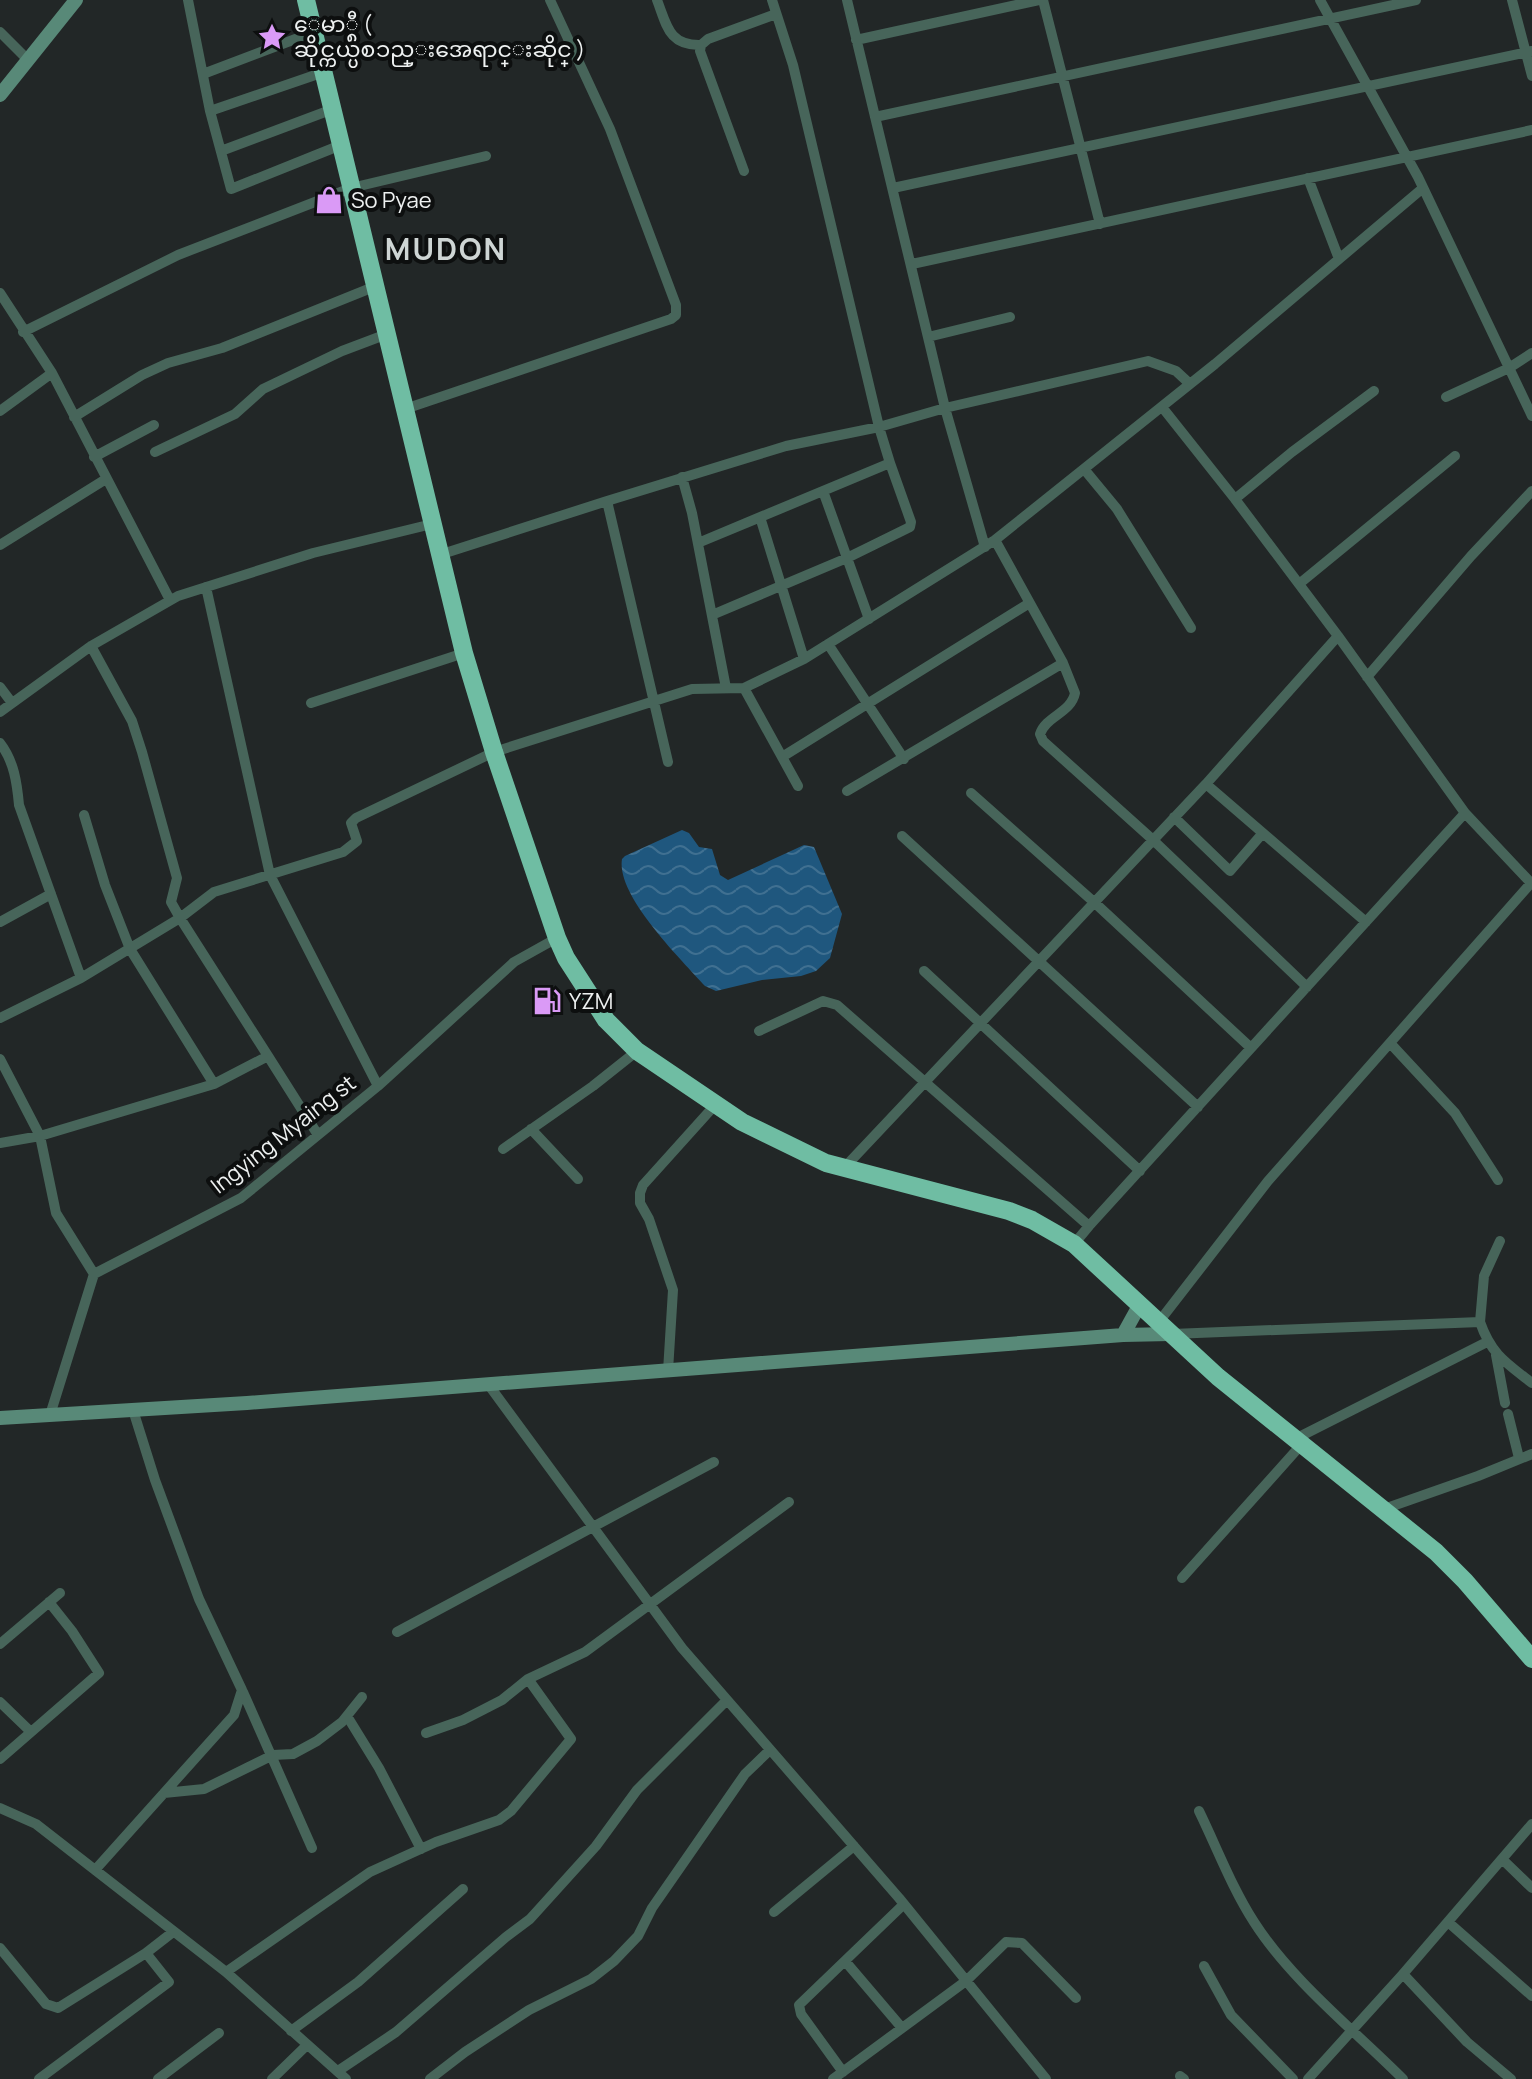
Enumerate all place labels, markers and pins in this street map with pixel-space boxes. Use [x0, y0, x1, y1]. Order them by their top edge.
place label: ေမာ္စီ ( ဆိုင္ကယ္ပစၥည္းအေရာင္းဆိုင္ ) [294, 9, 585, 68]
place icon: ေမာ္စီ ( ဆိုင္ကယ္ပစၥည္းအေရာင္းဆိုင္ ) [257, 22, 287, 52]
shop icon: So Pyae [314, 185, 344, 215]
place label: So Pyae [351, 185, 432, 215]
fuel station icon: YZM [532, 986, 562, 1016]
place label: YZM [569, 986, 613, 1016]

